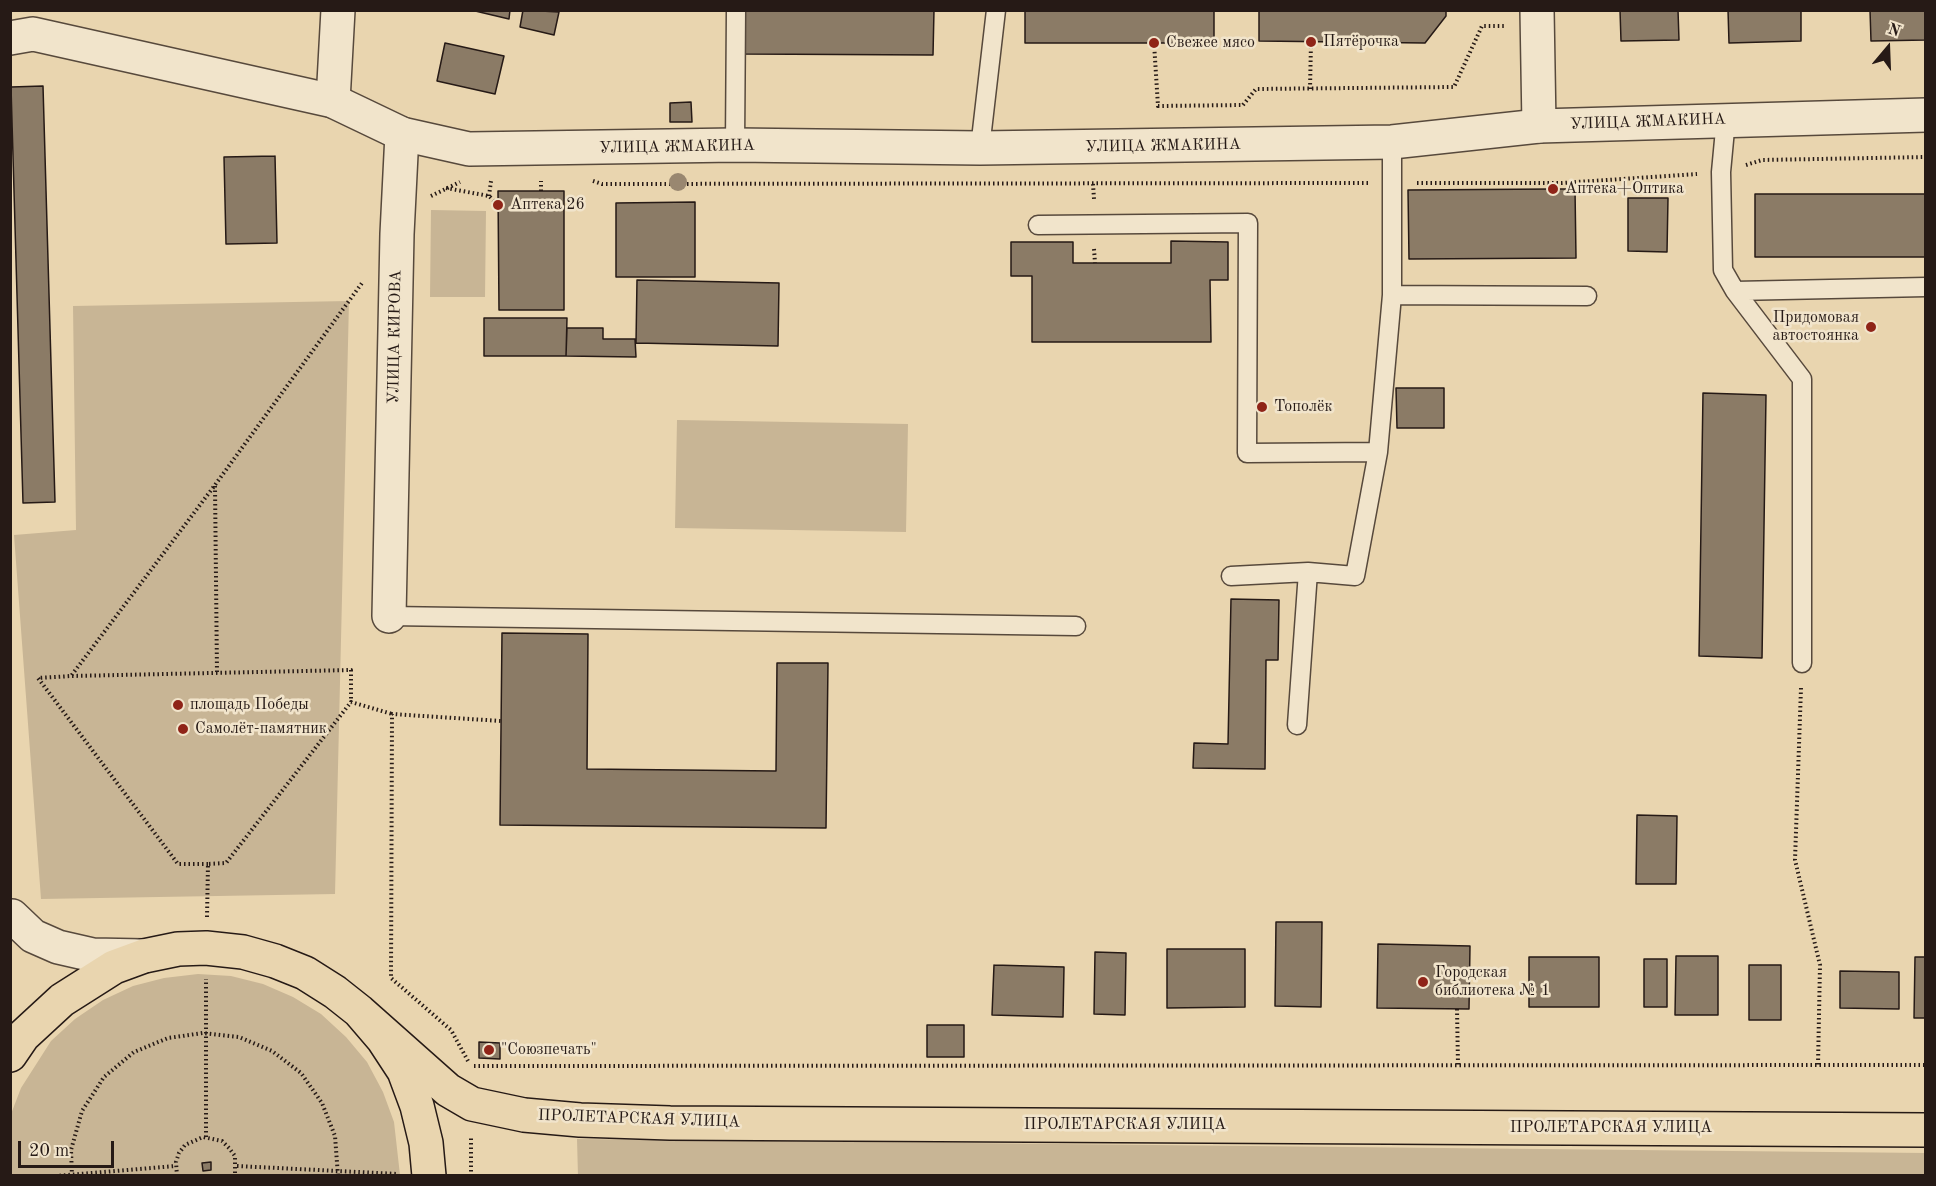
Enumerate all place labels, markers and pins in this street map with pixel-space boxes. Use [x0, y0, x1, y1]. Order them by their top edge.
place label: Пятёрочка [1323, 32, 1399, 52]
place label: Свежее мясо [1166, 33, 1255, 53]
marker: Пятёрочка [1304, 35, 1318, 49]
marker: Свежее мясо [1147, 36, 1161, 50]
place label: Аптека+Оптика [1565, 179, 1684, 199]
marker: Аптека+Оптика [1546, 182, 1560, 196]
place label: Аптека 26 [510, 195, 585, 215]
marker: Аптека 26 [491, 198, 505, 212]
place label: Придомовая автостоянка [1772, 308, 1859, 346]
marker: Придомовая автостоянка [1864, 320, 1878, 334]
place label: Тополёк [1274, 397, 1332, 417]
marker: Тополёк [1255, 400, 1269, 414]
place label: площадь Победы [190, 695, 309, 715]
marker: площадь Победы [171, 698, 185, 712]
place label: Самолёт-памятник [195, 719, 327, 739]
marker: Самолёт-памятник [176, 722, 190, 736]
place label: Городская библиотека № 1 [1435, 963, 1550, 1001]
marker: Городская библиотека № 1 [1416, 975, 1430, 989]
place label: "Союзпечать" [501, 1040, 597, 1060]
marker: "Союзпечать" [482, 1043, 496, 1057]

